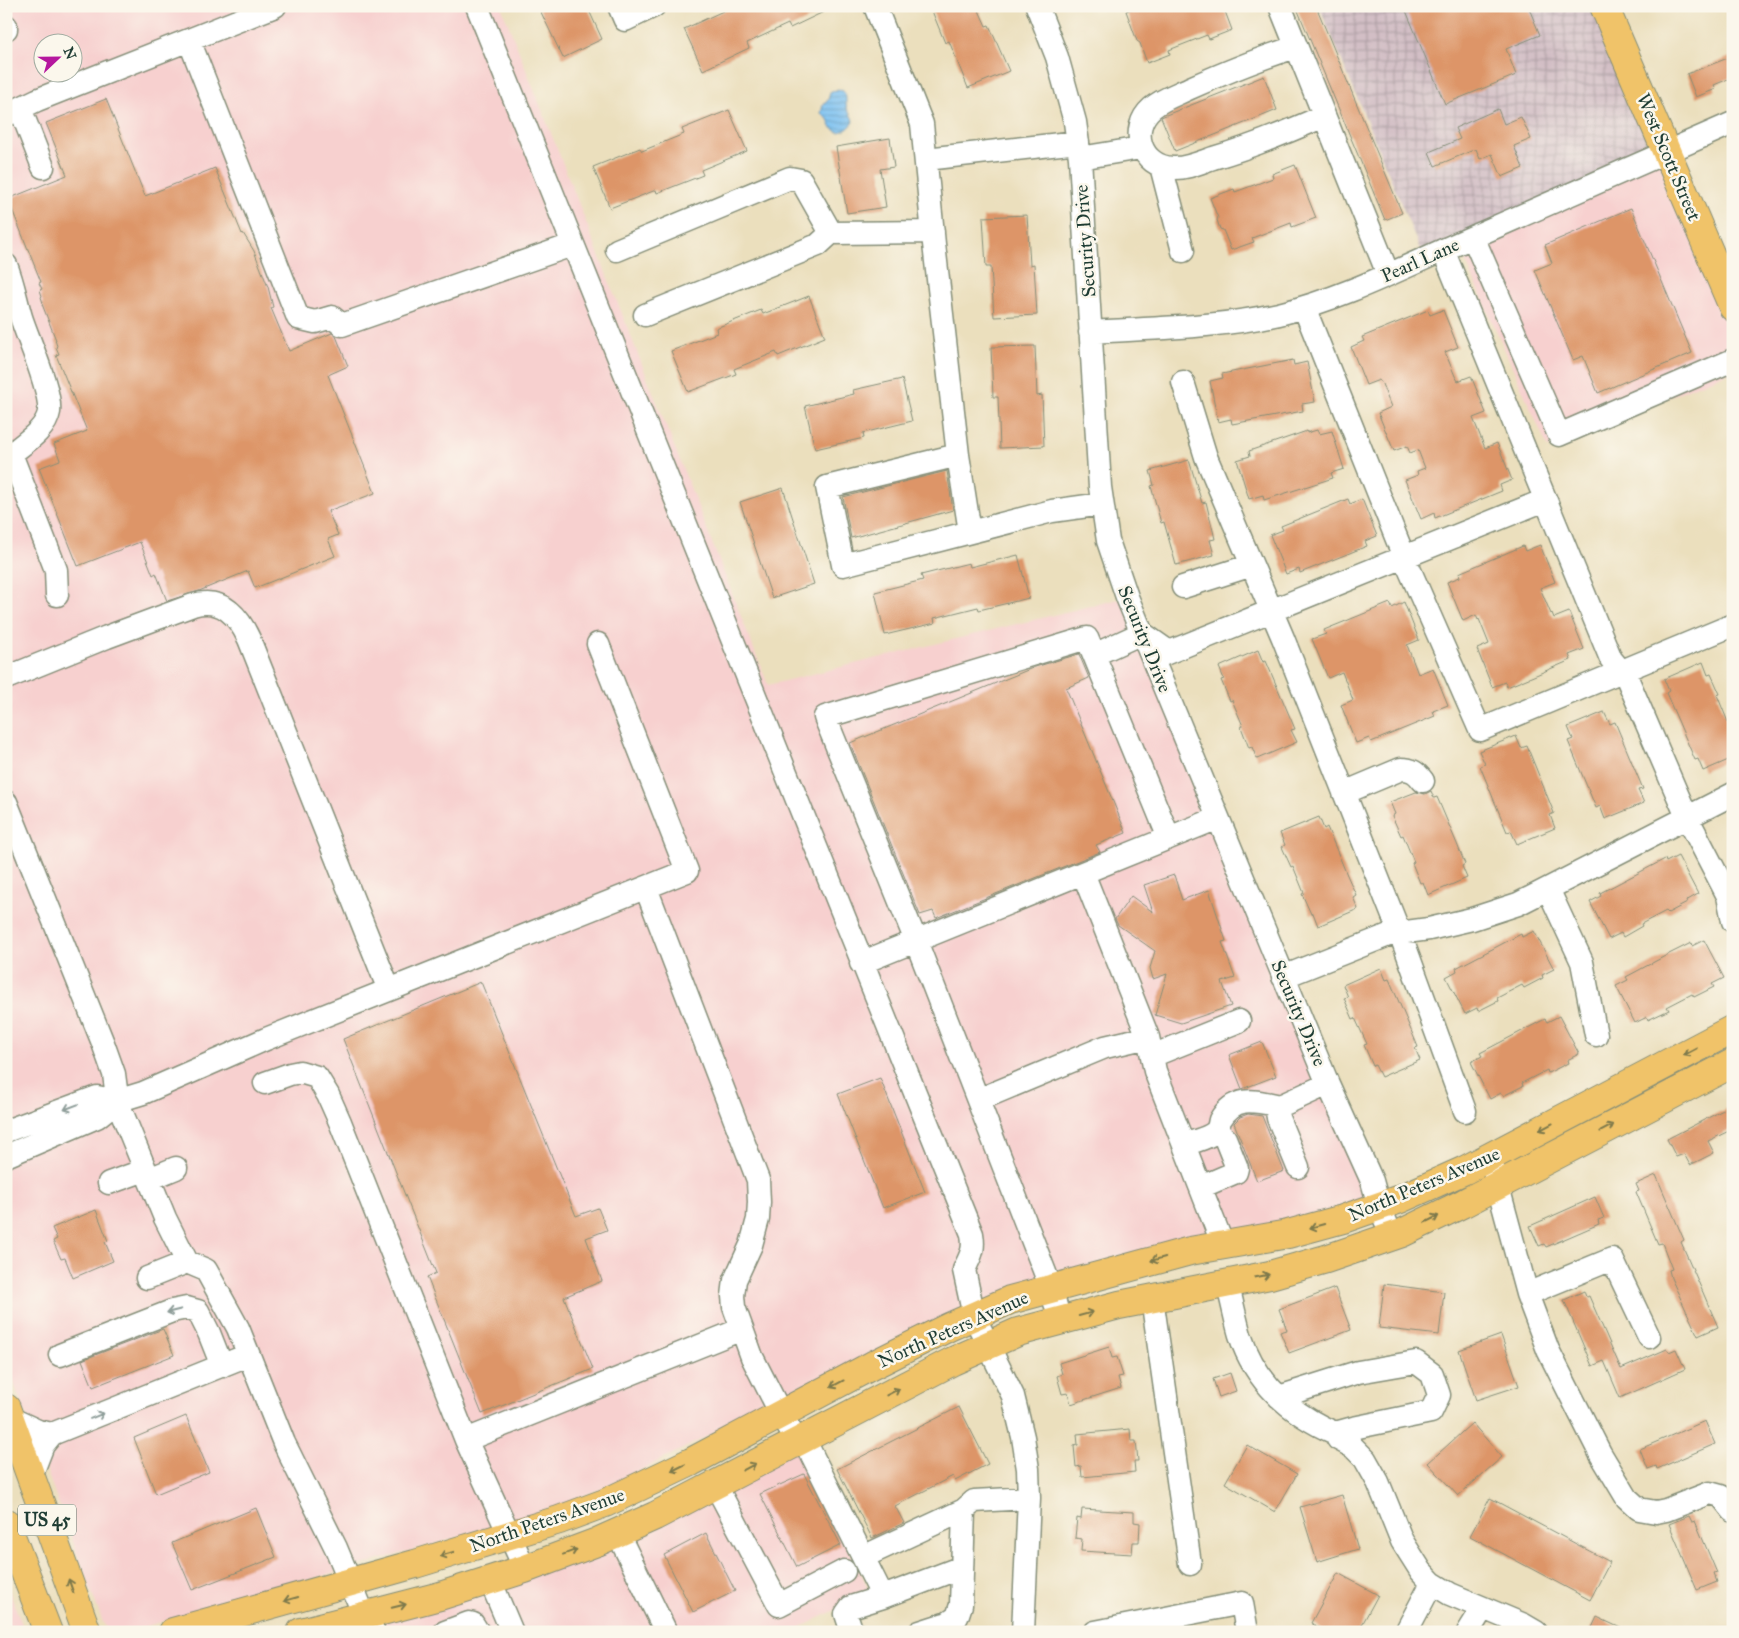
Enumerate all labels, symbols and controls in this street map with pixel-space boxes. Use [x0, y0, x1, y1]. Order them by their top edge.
north arrow [32, 32, 82, 82]
text: N [59, 45, 80, 62]
street label: West Scott Street [1632, 90, 1706, 224]
street label: Security Drive [1070, 184, 1100, 298]
street label: Pearl Lane [1377, 233, 1463, 287]
street label: Security Drive [1113, 582, 1177, 696]
street label: Security Drive [1266, 957, 1332, 1070]
one-way arrow [1682, 1047, 1697, 1057]
one-way arrow [64, 1103, 79, 1112]
one-way arrow [1539, 1123, 1553, 1133]
one-way arrow [1600, 1123, 1615, 1133]
street label: North Peters Avenue [1345, 1142, 1503, 1226]
one-way arrow [1424, 1213, 1439, 1223]
one-way arrow [1309, 1222, 1325, 1232]
one-way arrow [1150, 1255, 1166, 1264]
one-way arrow [1253, 1271, 1269, 1280]
street label: North Peters Avenue [874, 1285, 1032, 1372]
one-way arrow [167, 1307, 183, 1316]
one-way arrow [1077, 1309, 1093, 1318]
one-way arrow [829, 1379, 844, 1389]
one-way arrow [885, 1386, 899, 1396]
one-way arrow [89, 1410, 104, 1420]
one-way arrow [741, 1462, 756, 1472]
one-way arrow [671, 1464, 686, 1473]
street label: North Peters Avenue [467, 1483, 627, 1557]
road number: US 45 [18, 1504, 76, 1536]
one-way arrow [562, 1547, 578, 1556]
one-way arrow [440, 1550, 455, 1559]
one-way arrow [66, 1579, 75, 1594]
one-way arrow [283, 1594, 299, 1604]
one-way arrow [390, 1601, 406, 1610]

